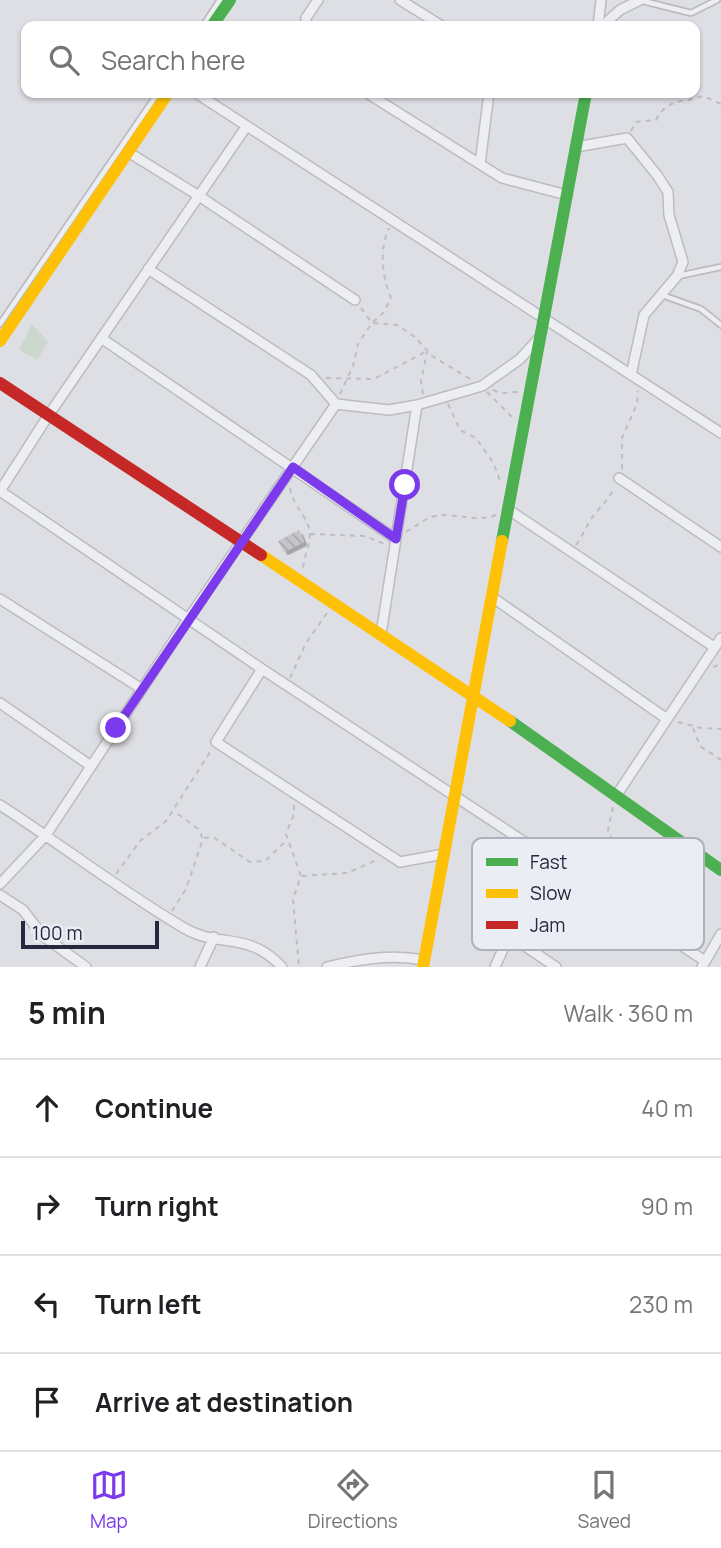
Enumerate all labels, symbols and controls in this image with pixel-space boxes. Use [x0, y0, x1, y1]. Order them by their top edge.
search box [21, 21, 700, 98]
icon: search [45, 41, 83, 79]
text: Search here [101, 42, 246, 78]
route start [389, 469, 420, 500]
route end [100, 712, 131, 743]
legend [472, 838, 704, 950]
text: Fast [530, 849, 567, 875]
text: Slow [530, 880, 572, 906]
text: Jam [530, 912, 565, 938]
scale bar [21, 918, 159, 950]
text: 100 m [32, 920, 83, 946]
text: 5 min [28, 992, 106, 1033]
text: Walk · 360 m [563, 997, 693, 1029]
icon: ahead [28, 1089, 66, 1127]
text: Continue [95, 1090, 213, 1126]
text: 40 m [641, 1092, 693, 1124]
icon: right [28, 1187, 66, 1225]
text: Turn right [95, 1188, 219, 1224]
text: 90 m [641, 1190, 693, 1222]
icon: left [28, 1285, 66, 1323]
text: Turn left [95, 1286, 202, 1322]
text: 230 m [629, 1288, 693, 1320]
icon: arrive [28, 1383, 66, 1421]
text: Arrive at destination [95, 1384, 353, 1420]
tab: Map [90, 1466, 128, 1534]
tab: Directions [308, 1466, 398, 1534]
tab: Saved [578, 1466, 631, 1534]

